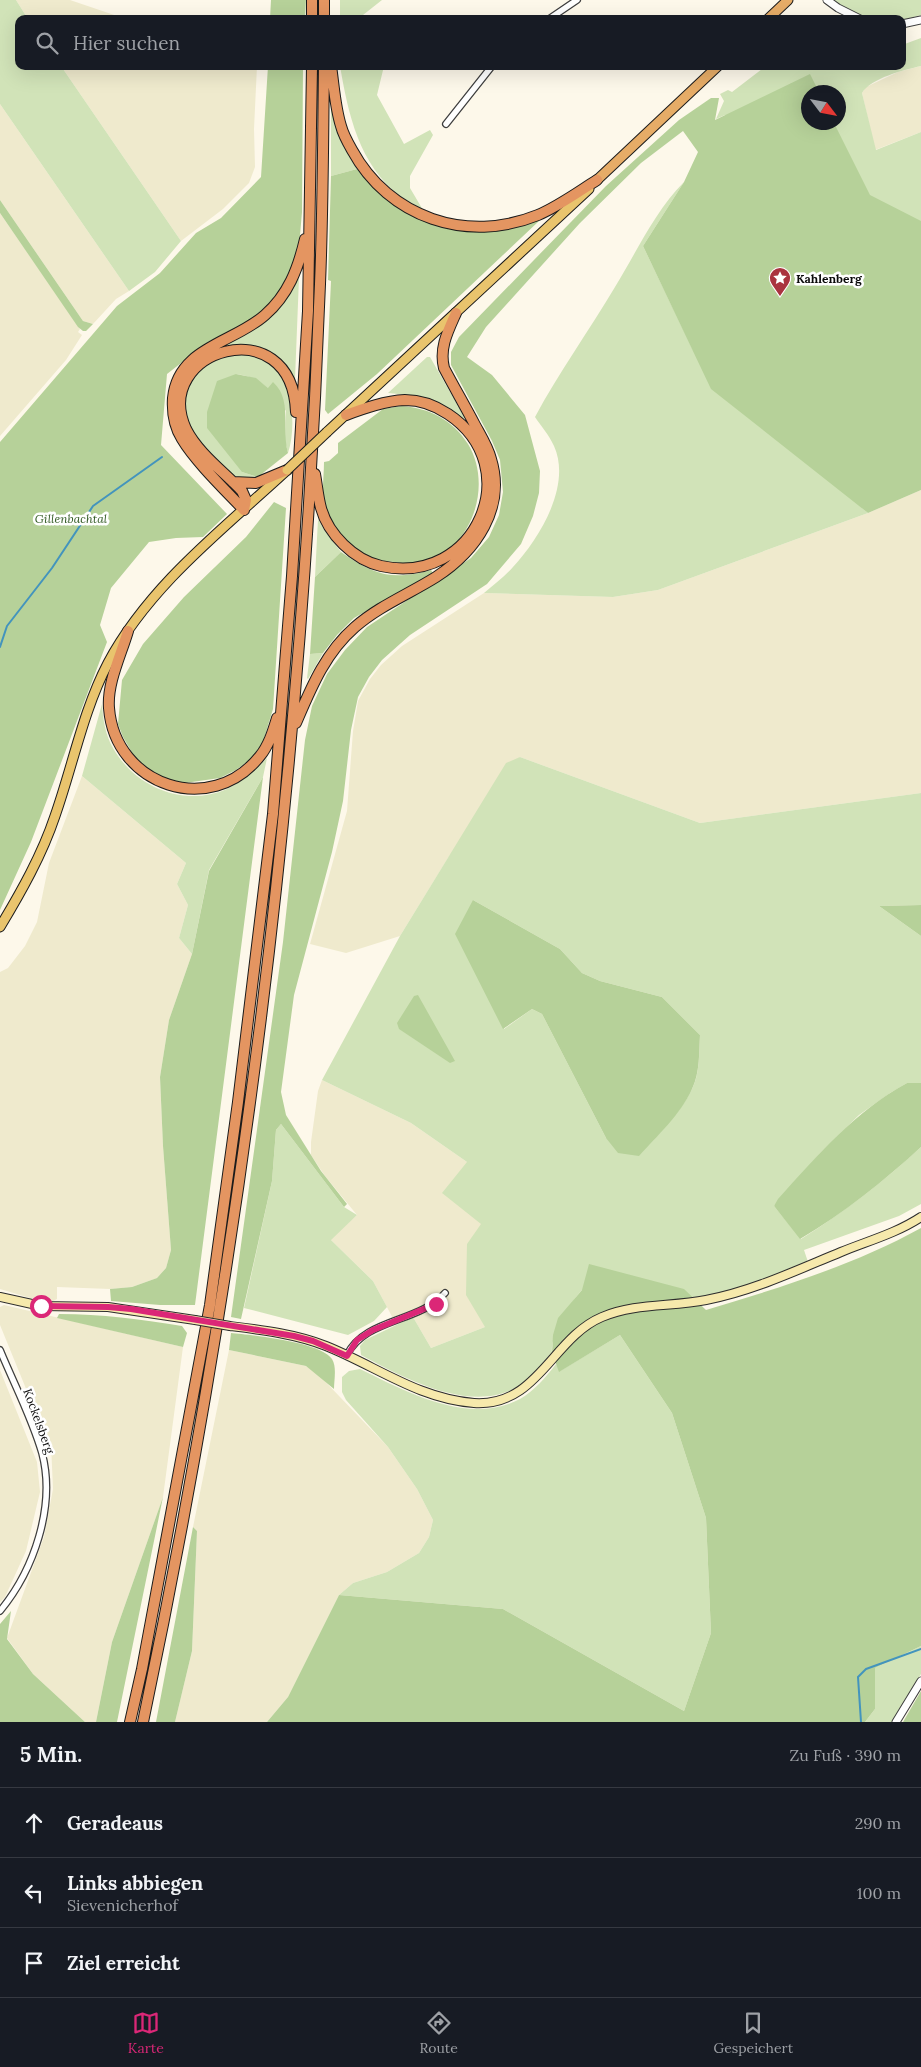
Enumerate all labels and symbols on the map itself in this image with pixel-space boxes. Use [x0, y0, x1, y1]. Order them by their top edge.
north arrow [801, 85, 846, 130]
place icon: Kahlenberg [768, 266, 792, 297]
place label: Kahlenberg [796, 271, 863, 286]
park label: Gillenbachtal [35, 511, 108, 526]
route end [425, 1293, 448, 1316]
route start [30, 1295, 53, 1318]
street label: Kockelsberg [20, 1386, 58, 1456]

